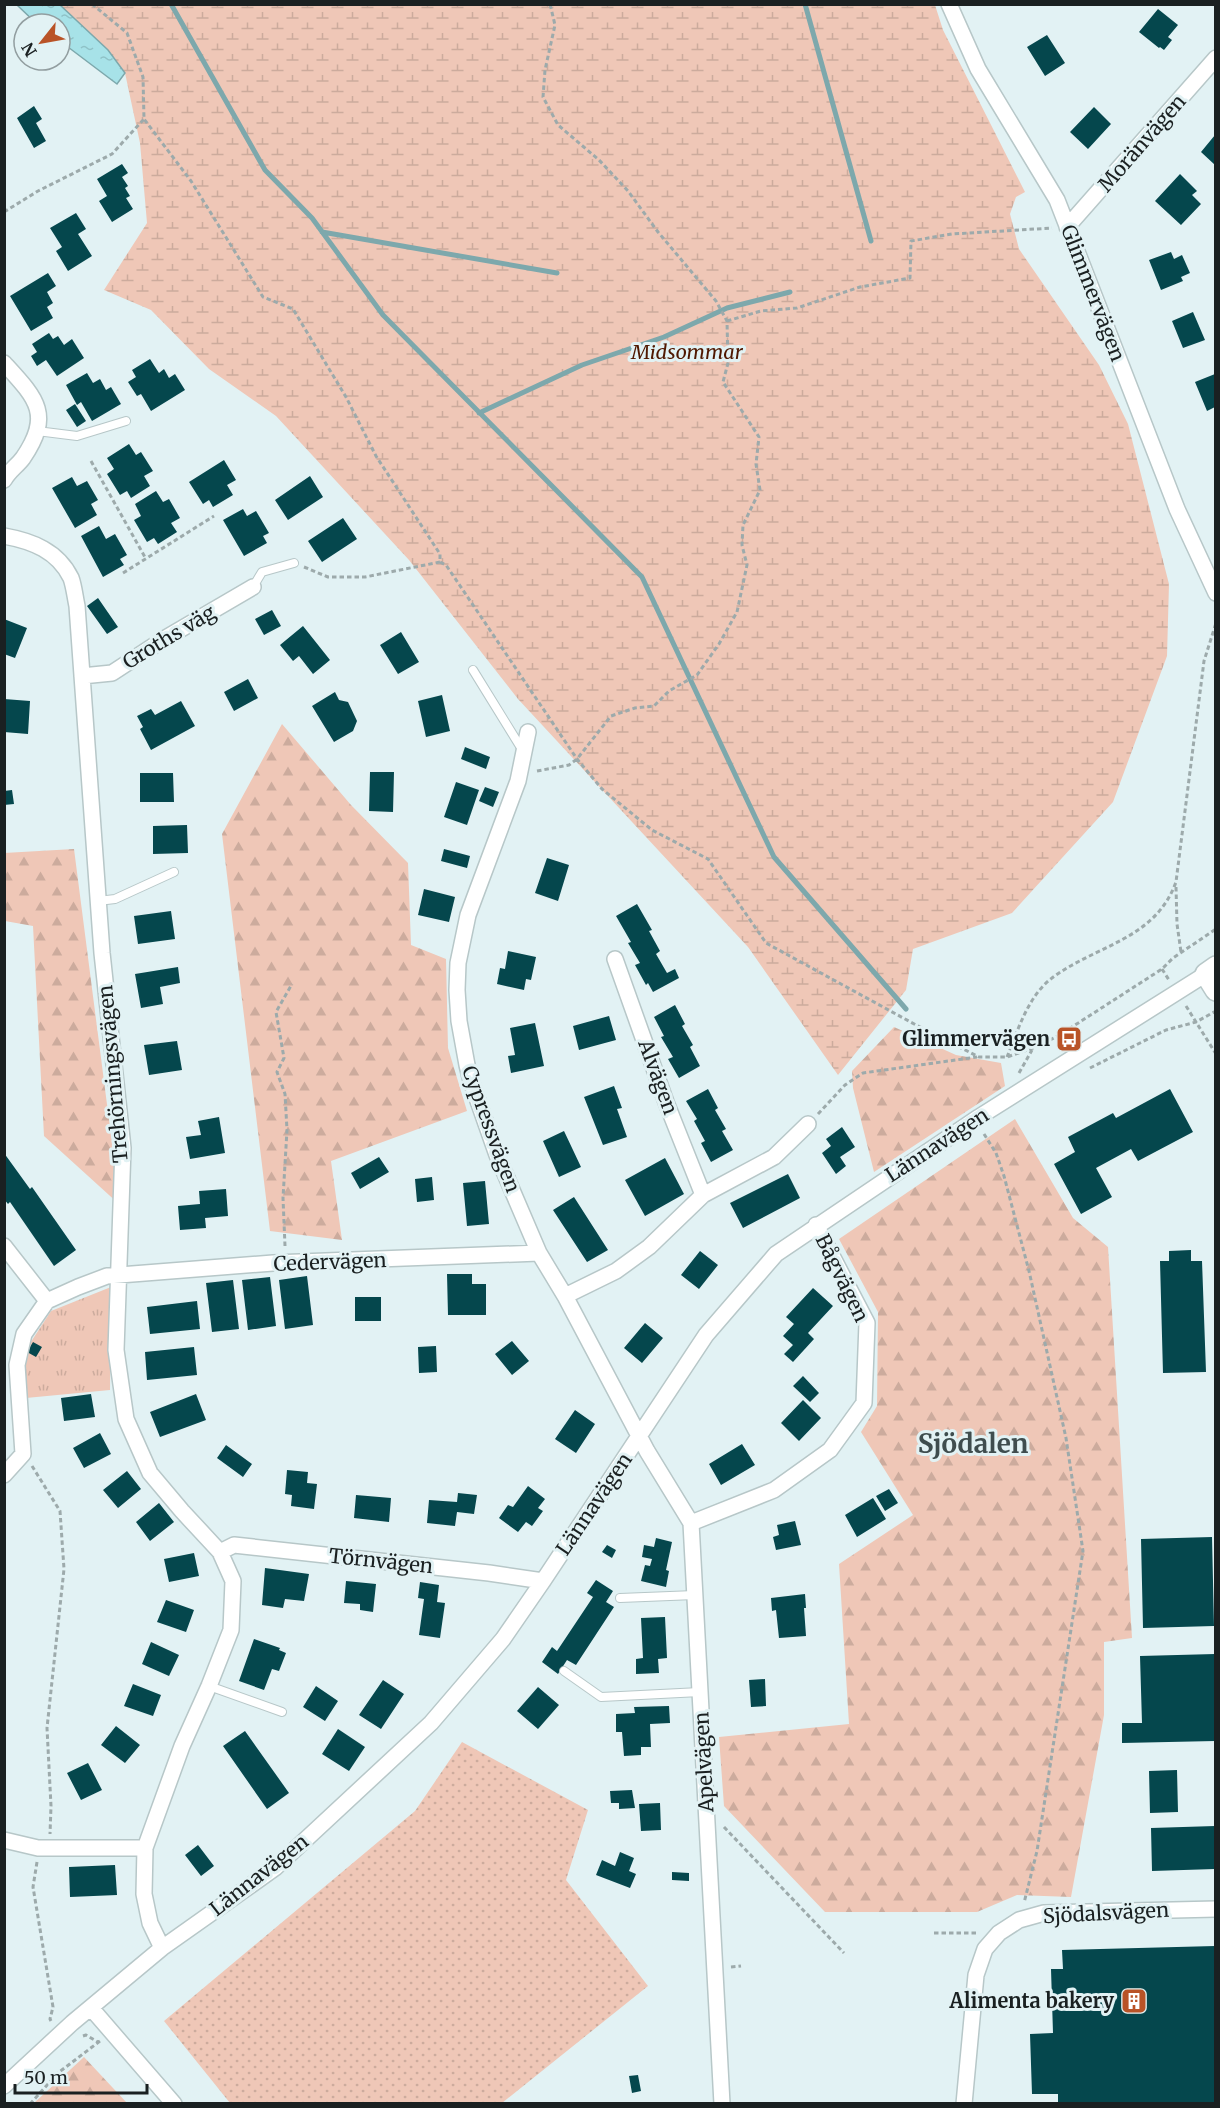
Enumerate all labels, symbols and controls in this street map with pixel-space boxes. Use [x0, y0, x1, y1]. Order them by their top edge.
north arrow [12, 12, 72, 72]
text: N [17, 39, 41, 60]
street label: Moränvägen [1092, 89, 1191, 197]
street label: Glimmervägen [1056, 221, 1131, 365]
park label: Midsommar [630, 339, 744, 364]
street label: Groths väg [118, 599, 220, 674]
street label: Trehörningsvägen [92, 984, 133, 1164]
bus stop icon: Glimmervägen [1054, 1024, 1084, 1054]
place label: Glimmervägen [902, 1026, 1050, 1051]
street label: Alvägen [633, 1035, 684, 1118]
street label: Cypressvägen [457, 1062, 526, 1196]
street label: Lännavägen [880, 1102, 993, 1187]
street label: Bågvägen [810, 1230, 874, 1326]
street label: Cedervägen [273, 1247, 387, 1276]
district label: Sjödalen [918, 1427, 1029, 1460]
street label: Lännavägen [550, 1448, 637, 1560]
street label: Törnvägen [328, 1543, 434, 1578]
street label: Apelvägen [688, 1711, 719, 1814]
street label: Lännavägen [204, 1828, 313, 1921]
street label: Sjödalsvägen [1042, 1897, 1170, 1928]
building icon: Alimenta bakery [1119, 1986, 1149, 2016]
place label: Alimenta bakery [949, 1988, 1114, 2013]
scale bar [15, 2057, 147, 2095]
text: 50 m [24, 2066, 68, 2089]

